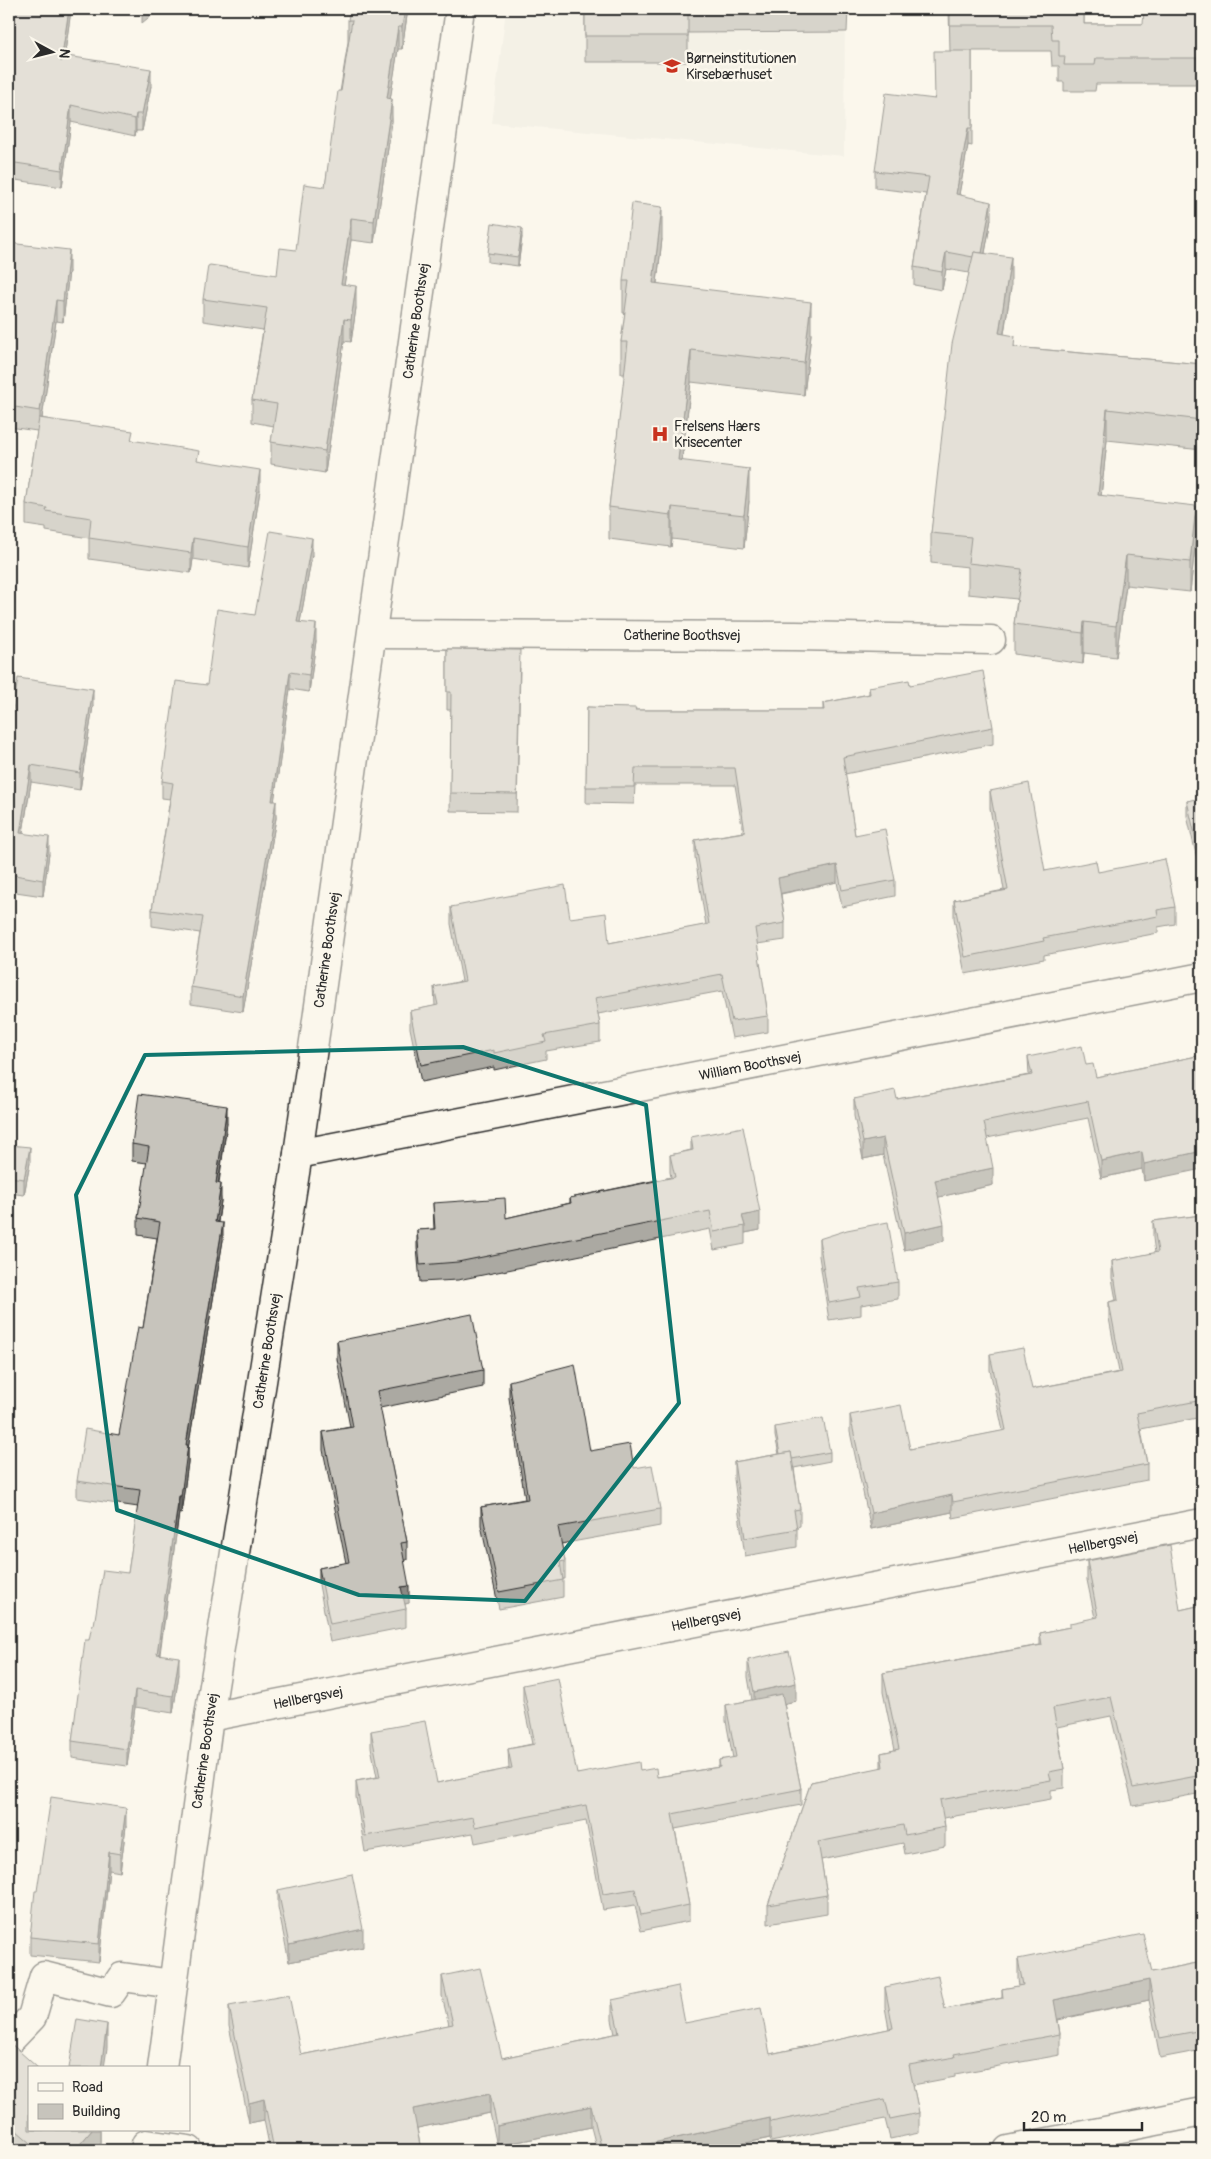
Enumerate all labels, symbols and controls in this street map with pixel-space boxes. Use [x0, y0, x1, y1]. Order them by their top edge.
north arrow [28, 28, 78, 78]
text: N [55, 48, 73, 59]
place label: Børneinstitutionen Kirsebærhuset [686, 50, 796, 83]
school or university icon: Børneinstitutionen Kirsebærhuset [662, 56, 682, 76]
street label: Catherine Boothsvej [399, 262, 433, 380]
place label: Frelsens Hærs Krisecenter [674, 418, 761, 451]
hospital icon: Frelsens Hærs Krisecenter [650, 424, 670, 444]
street label: Catherine Boothsvej [624, 627, 740, 644]
street label: Catherine Boothsvej [310, 891, 344, 1009]
street label: William Boothsvej [698, 1048, 802, 1084]
street label: Catherine Boothsvej [249, 1292, 285, 1410]
street label: Hellbergsvej [1067, 1528, 1139, 1558]
street label: Hellbergsvej [670, 1605, 742, 1635]
street label: Hellbergsvej [272, 1683, 344, 1713]
street label: Catherine Boothsvej [188, 1692, 222, 1810]
legend [28, 2066, 190, 2132]
text: Road [72, 2078, 103, 2097]
scale bar [1024, 2099, 1141, 2131]
text: Building [72, 2102, 120, 2121]
text: 20 m [1031, 2108, 1066, 2127]

